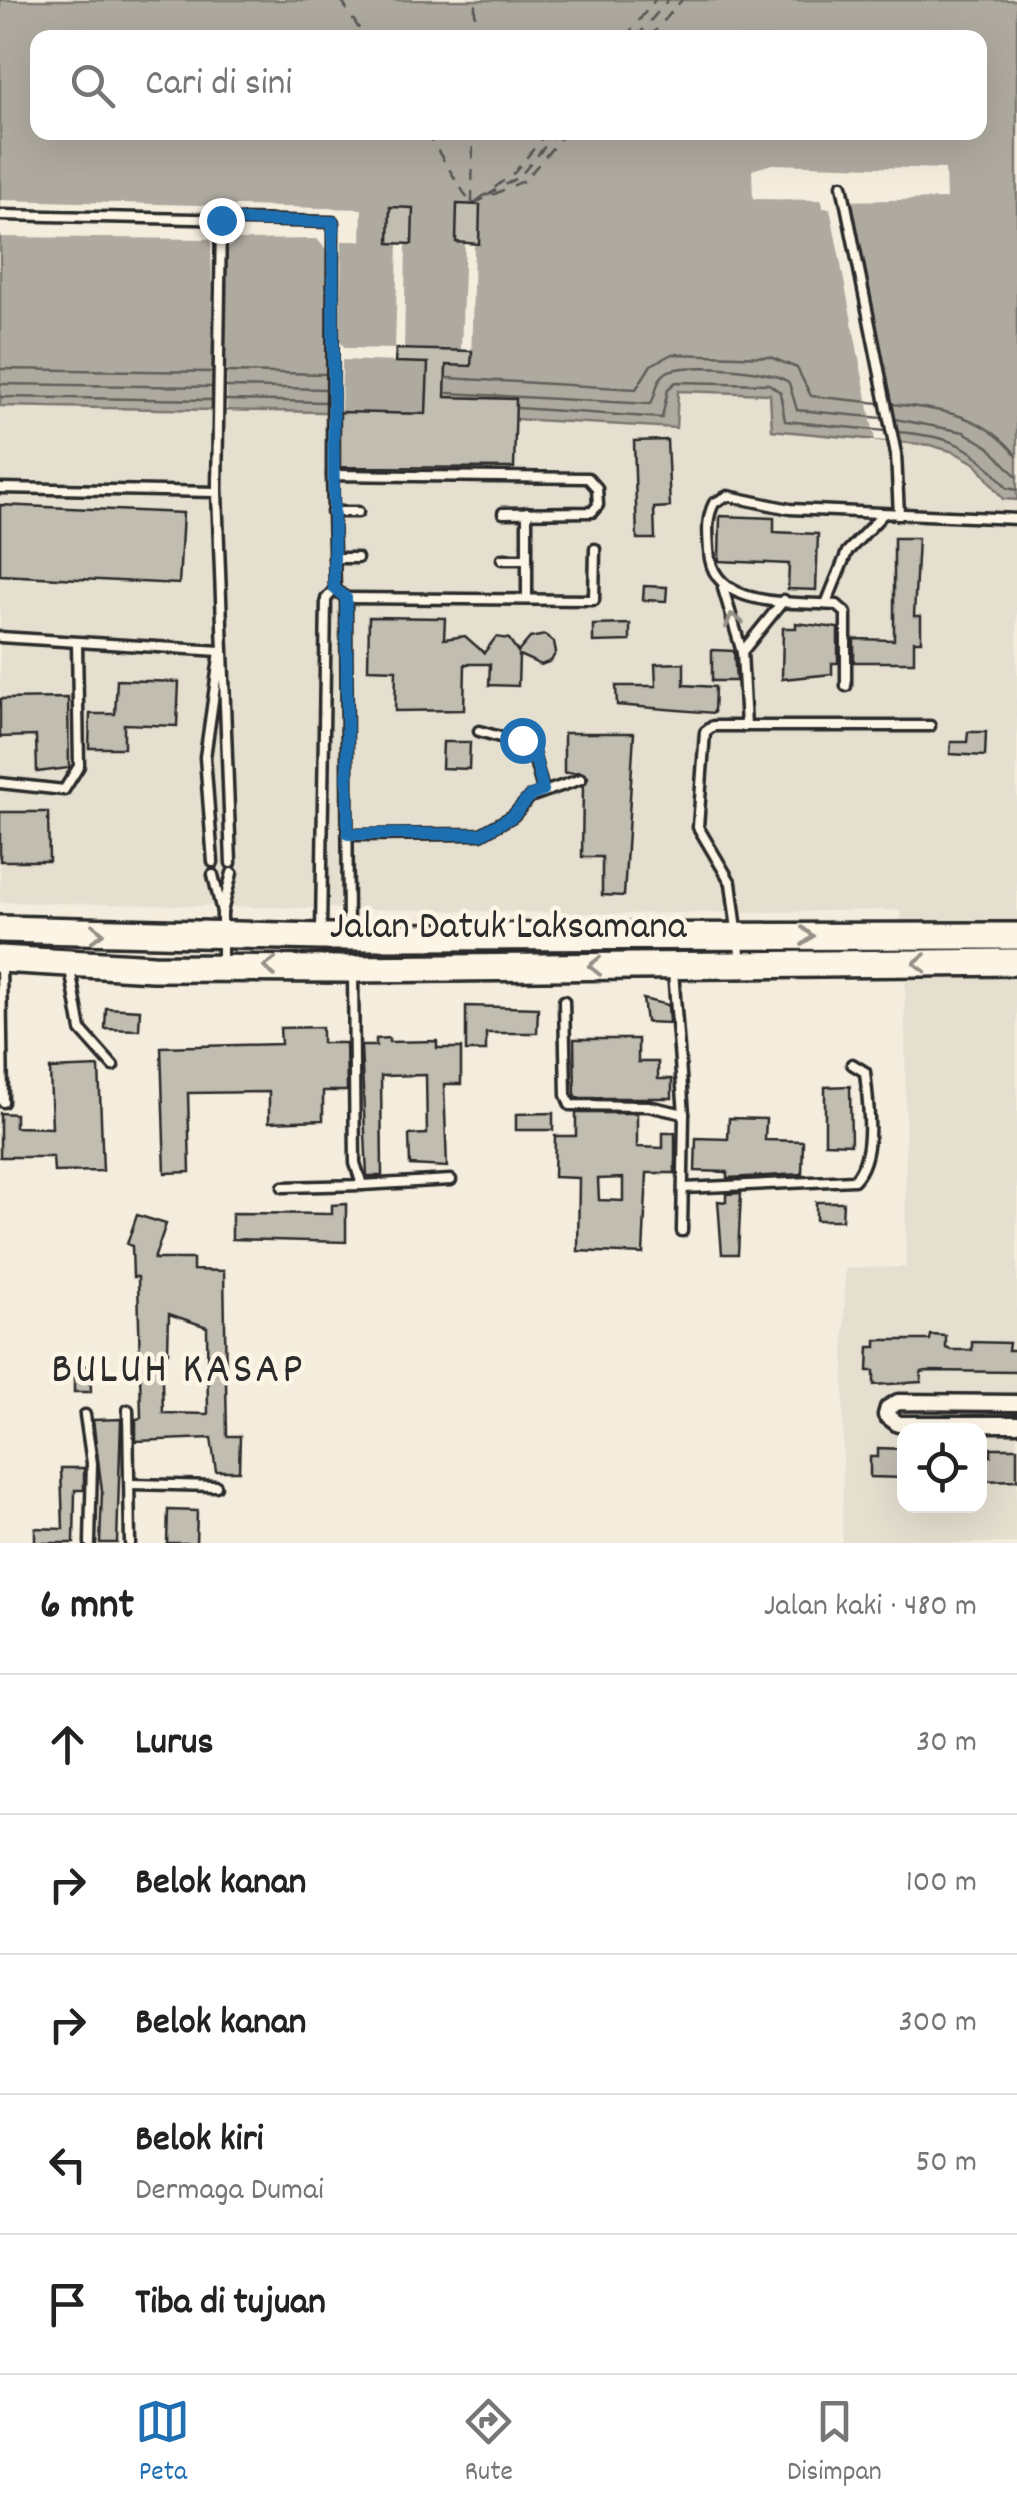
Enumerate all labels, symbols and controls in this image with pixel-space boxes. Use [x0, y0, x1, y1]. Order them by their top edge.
search box [30, 30, 987, 140]
icon: search [65, 58, 120, 113]
text: Cari di sini [145, 58, 292, 113]
route end [199, 198, 245, 244]
one-way arrow [724, 612, 745, 629]
route start [500, 718, 546, 764]
street label: Jalan Datuk Laksamana [330, 901, 688, 958]
one-way arrow [90, 922, 106, 943]
one-way arrow [800, 925, 816, 947]
one-way arrow [911, 953, 927, 974]
one-way arrow [586, 955, 602, 977]
one-way arrow [261, 956, 276, 978]
district label: BULUH KASAP [51, 1340, 305, 1404]
map controls [897, 1423, 987, 1513]
button: locate [897, 1423, 987, 1513]
text: 6 mnt [40, 1578, 134, 1638]
text: Jalan kaki · 480 m [764, 1585, 977, 1631]
icon: ahead [40, 1717, 95, 1772]
text: Lurus [135, 1717, 213, 1772]
text: 30 m [916, 1721, 977, 1767]
icon: right [40, 1857, 95, 1912]
text: Belok kanan [135, 1857, 306, 1912]
text: 100 m [906, 1861, 977, 1907]
icon: right [40, 1997, 95, 2052]
text: Belok kanan [135, 1997, 306, 2052]
text: 300 m [899, 2001, 977, 2047]
text: Belok kiri [135, 2114, 264, 2169]
icon: left [40, 2137, 95, 2192]
text: 50 m [915, 2141, 977, 2187]
text: Dermaga Dumai [135, 2169, 324, 2215]
icon: arrive [40, 2277, 95, 2332]
text: Tiba di tujuan [135, 2277, 326, 2332]
tab: Peta [135, 2394, 190, 2494]
tab: Rute [461, 2394, 516, 2494]
tab: Disimpan [787, 2394, 882, 2494]

